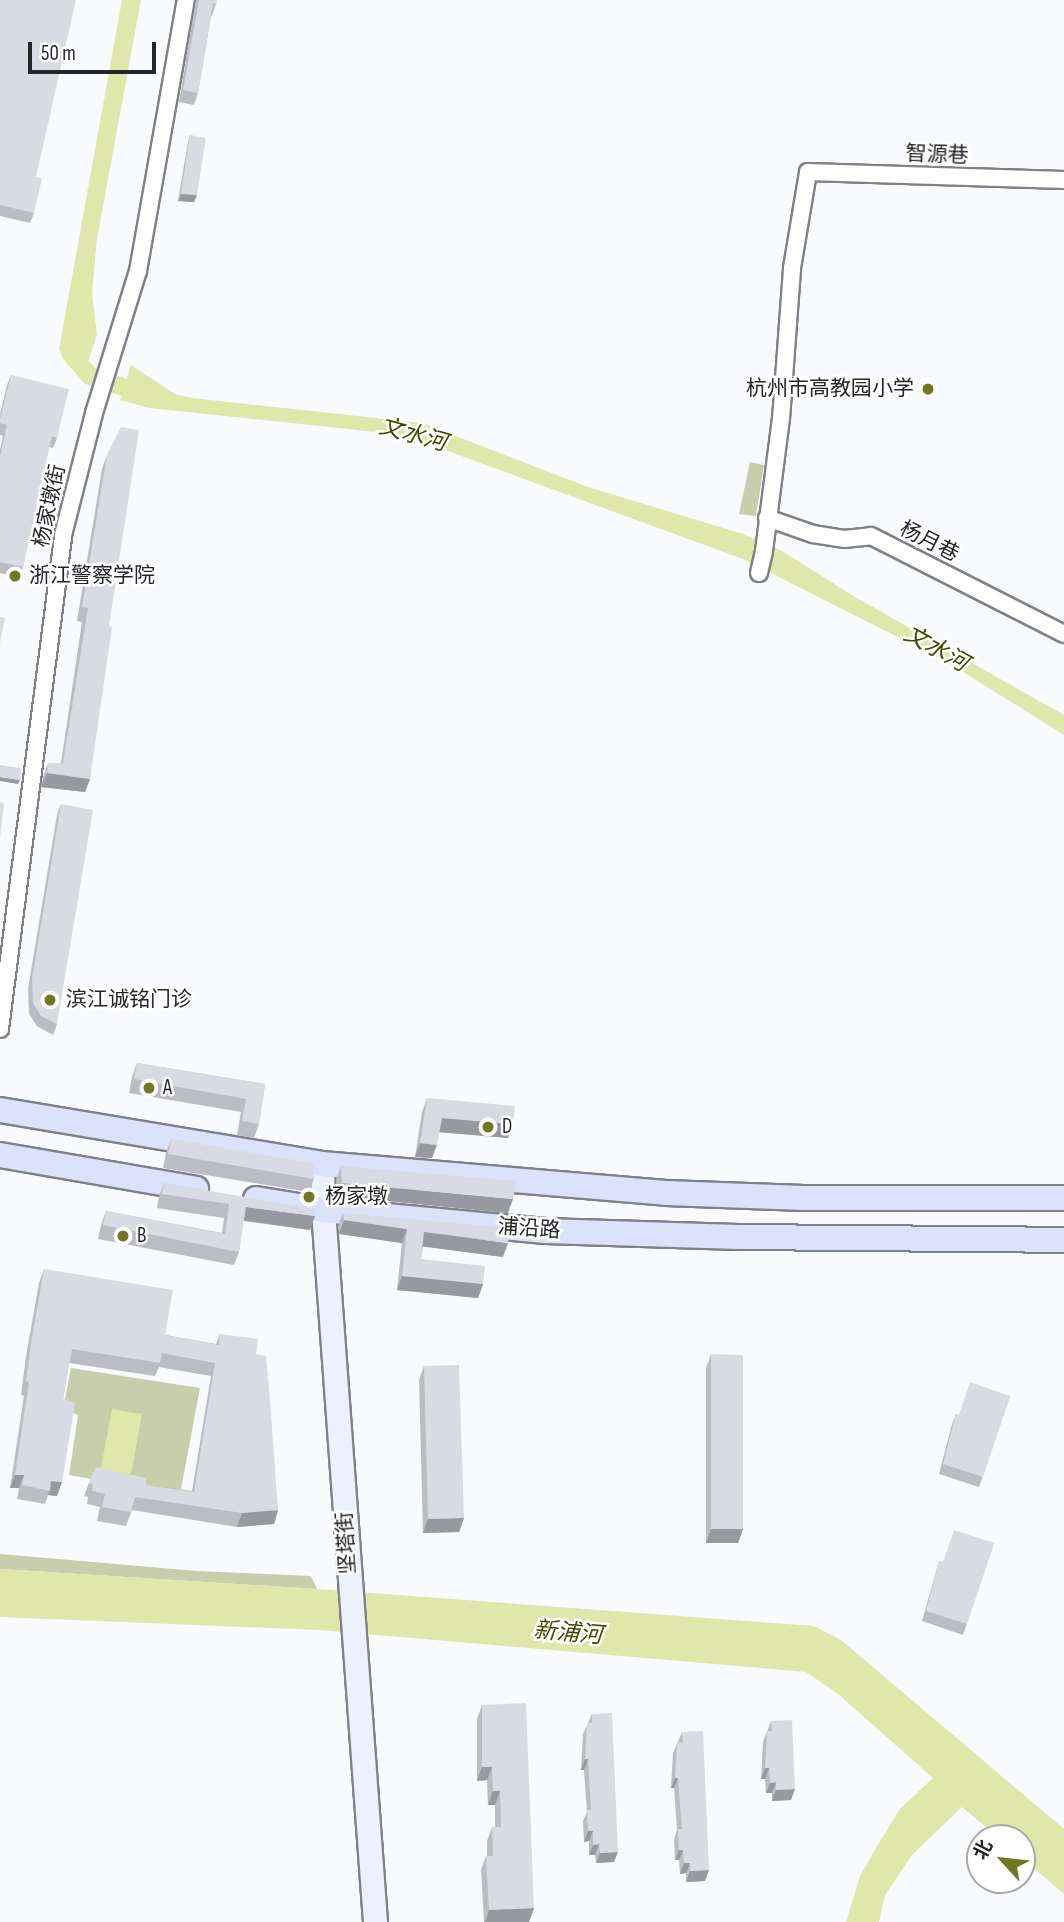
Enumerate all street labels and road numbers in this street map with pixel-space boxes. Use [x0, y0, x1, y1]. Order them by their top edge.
street label: 智源巷 [905, 141, 969, 169]
street label: 杨家墩街 [29, 462, 71, 550]
street label: 杨月巷 [895, 516, 963, 568]
street label: 浦沿路 [497, 1214, 561, 1244]
street label: 坚塔街 [332, 1511, 362, 1575]

